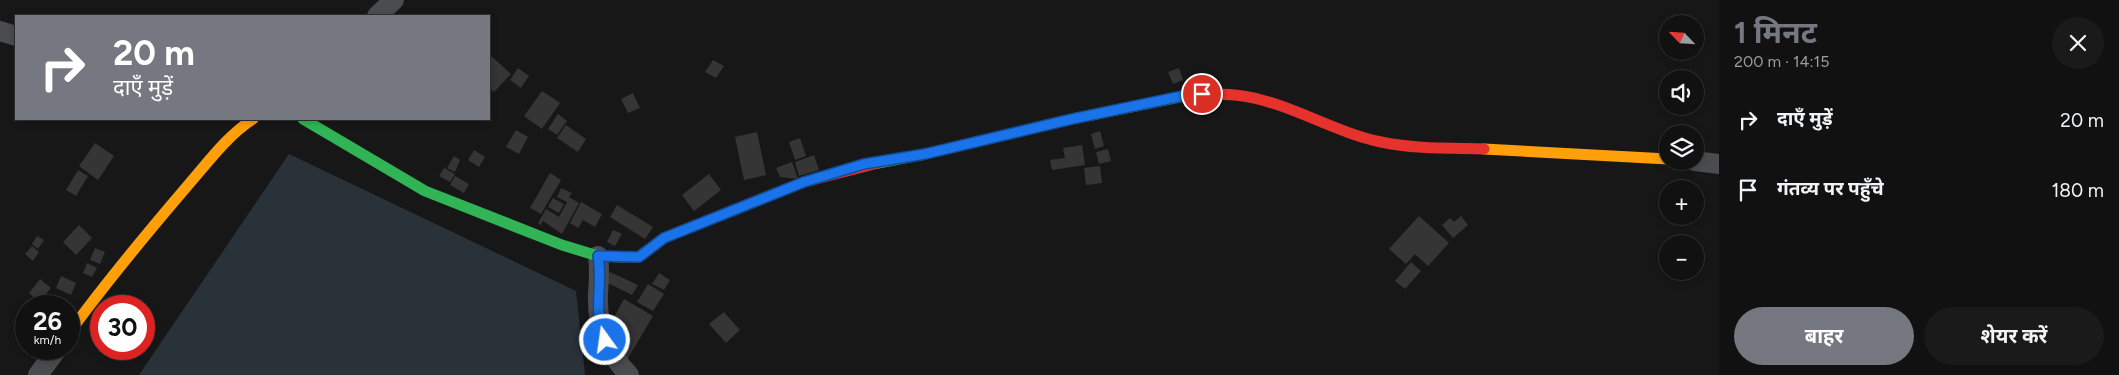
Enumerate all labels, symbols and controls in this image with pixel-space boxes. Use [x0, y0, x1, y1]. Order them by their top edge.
text: 1 मिनट [1734, 14, 1817, 51]
north arrow [1659, 15, 1704, 60]
map controls [1659, 15, 1704, 280]
button: close [2052, 17, 2104, 69]
text: 20 m [113, 32, 195, 74]
icon: right [30, 35, 95, 100]
text: 200 m · 14:15 [1734, 52, 1829, 71]
button: sound [1659, 70, 1704, 115]
pin [1181, 73, 1223, 115]
text: दाएँ मुड़ें [113, 74, 173, 101]
icon: arrive [1188, 80, 1216, 108]
icon: right [1734, 106, 1762, 134]
text: दाएँ मुड़ें [1777, 107, 1833, 130]
text: 20 m [2060, 109, 2104, 132]
button: layers [1659, 125, 1704, 170]
icon: arrive [1734, 176, 1762, 204]
text: गंतव्य पर पहुँचे [1777, 177, 1884, 200]
text: 180 m [2051, 179, 2104, 202]
button: + [1659, 180, 1704, 225]
button: − [1659, 235, 1704, 280]
speed limit sign: 30 [90, 295, 155, 360]
text: 26 [33, 306, 62, 336]
button: बाहर [1734, 307, 1914, 365]
button: शेयर करें [1924, 307, 2104, 365]
position arrow [578, 313, 630, 365]
text: km/h [34, 333, 61, 347]

